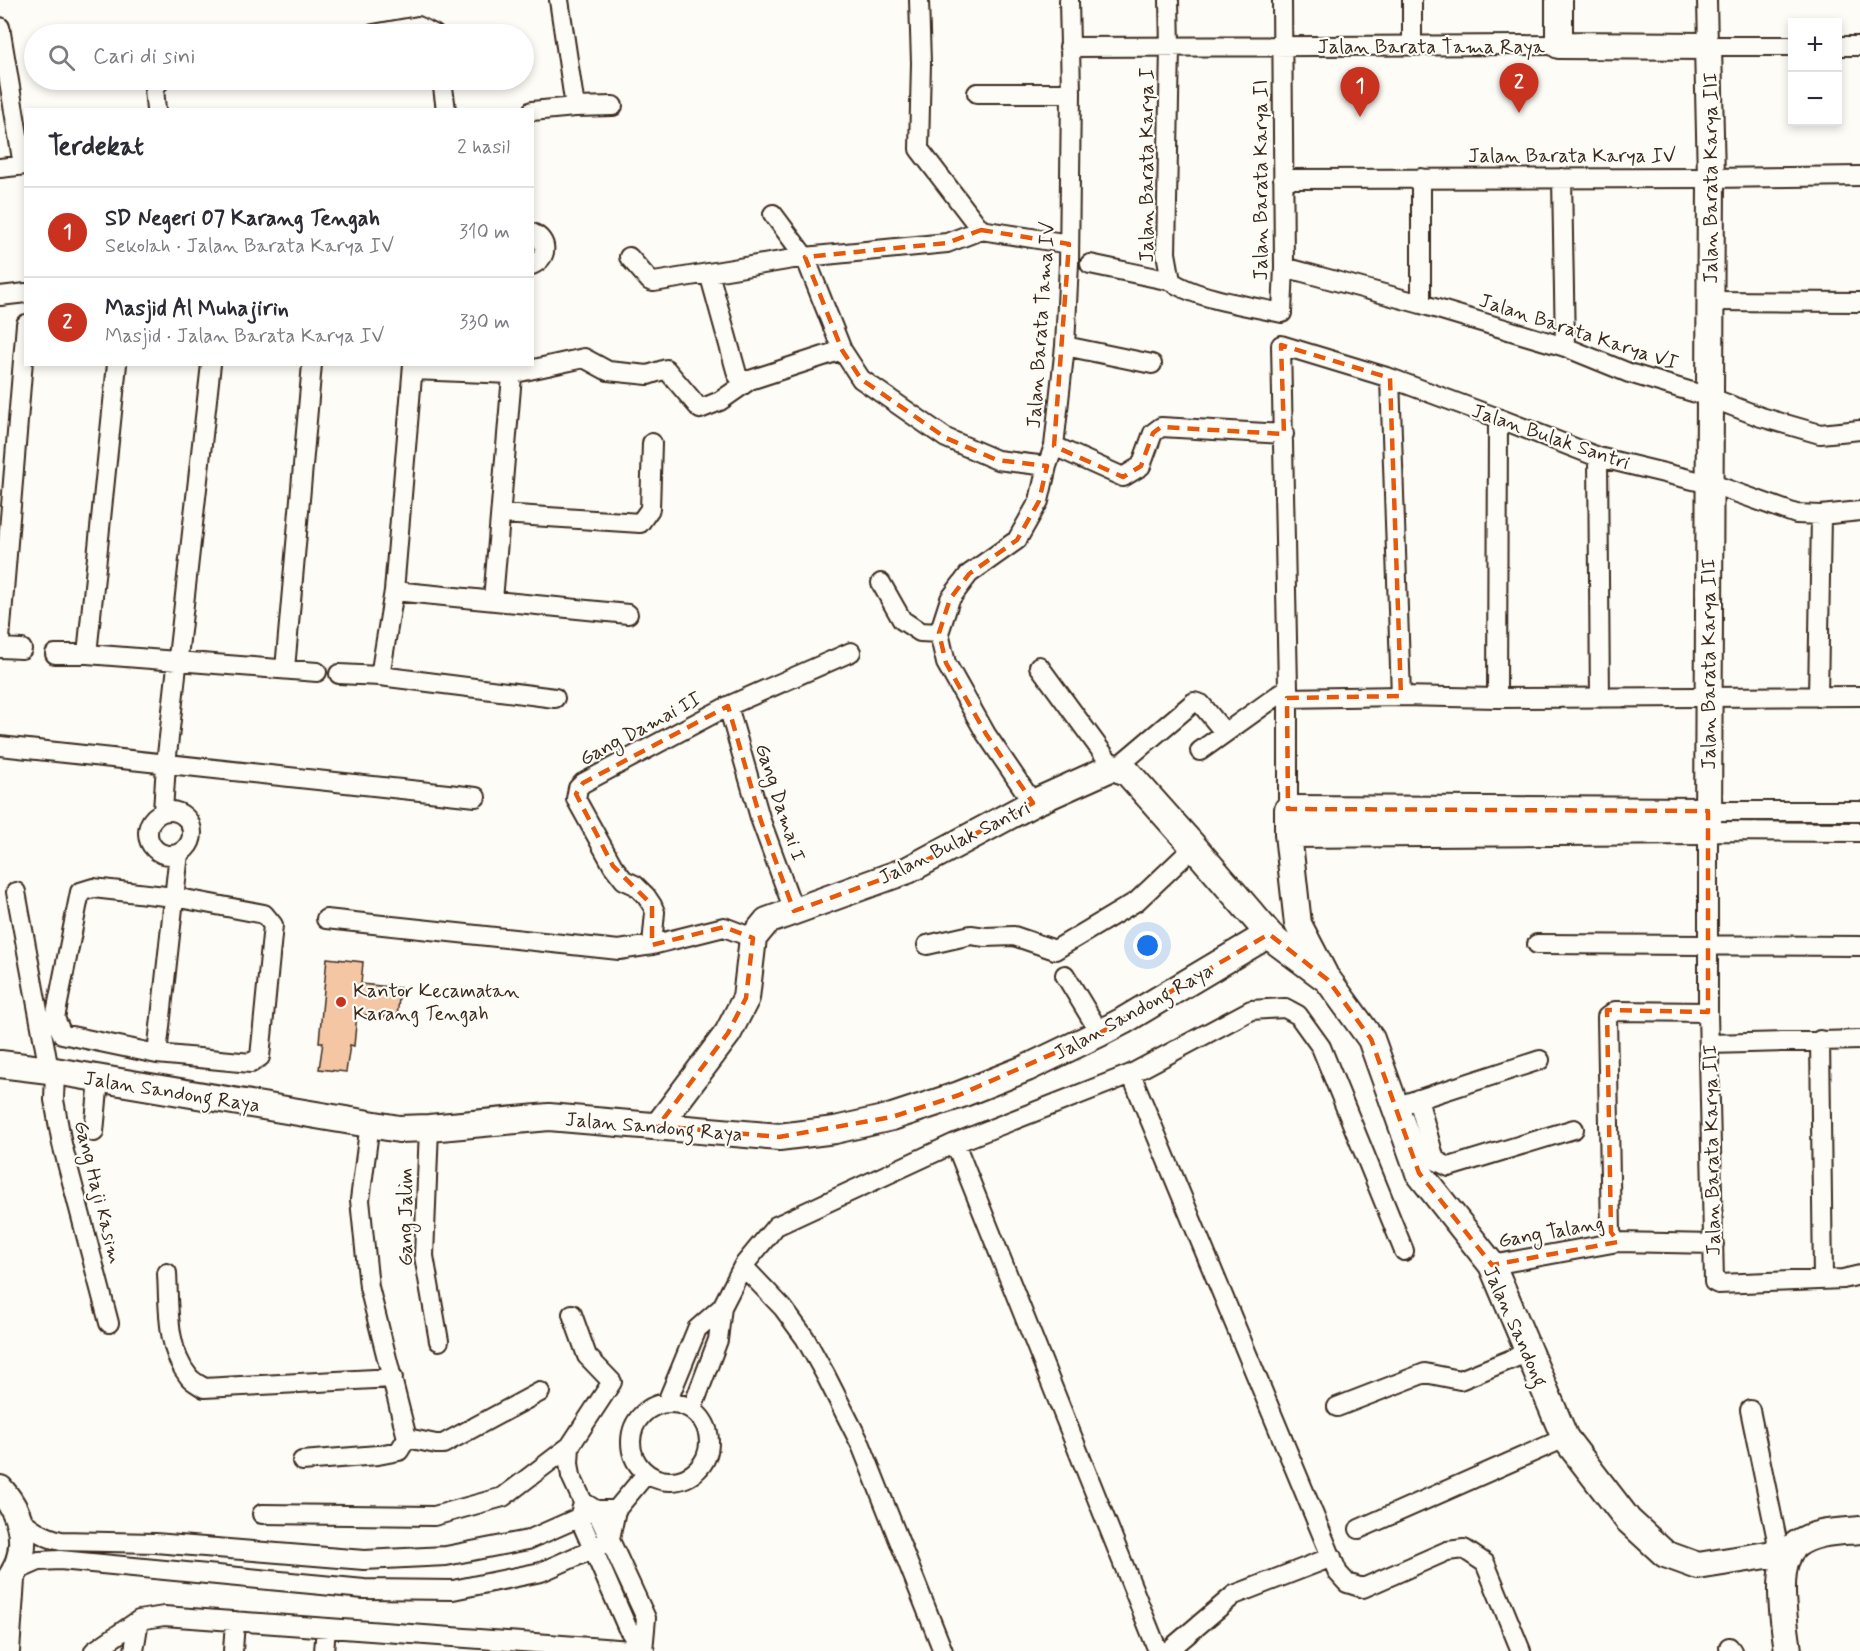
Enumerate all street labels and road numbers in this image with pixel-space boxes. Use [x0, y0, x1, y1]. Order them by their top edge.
street label: Jalan Barata Tama Raya [1317, 34, 1546, 61]
street label: Jalan Barata Karya I [1134, 67, 1161, 263]
street label: Jalan Barata Karya III [1698, 72, 1725, 284]
street label: Jalan Barata Karya II [1248, 79, 1275, 281]
street label: Jalan Barata Karya IV [1468, 143, 1676, 170]
street label: Jalan Barata Tama IV [1021, 221, 1062, 429]
street label: Jalan Barata Karya VI [1476, 288, 1682, 377]
street label: Jalan Bulak Santri [1468, 398, 1633, 477]
street label: Jalan Barata Karya III [1696, 558, 1723, 770]
street label: Gang Damai II [575, 686, 707, 774]
street label: Gang Damai I [747, 740, 811, 865]
street label: Jalan Bulak Santri [874, 795, 1035, 892]
street label: Jalan Sandong Raya [1049, 957, 1219, 1069]
street label: Jalan Barata Karya III [1697, 1044, 1728, 1256]
street label: Jalan Sandong Raya [81, 1065, 262, 1122]
street label: Jalan Sandong Raya [564, 1106, 744, 1151]
street label: Gang Haji Kasim [66, 1118, 128, 1267]
street label: Gang Jalim [393, 1168, 421, 1266]
street label: Gang Talang [1496, 1210, 1606, 1256]
street label: Jalan Sandong [1474, 1262, 1553, 1392]

